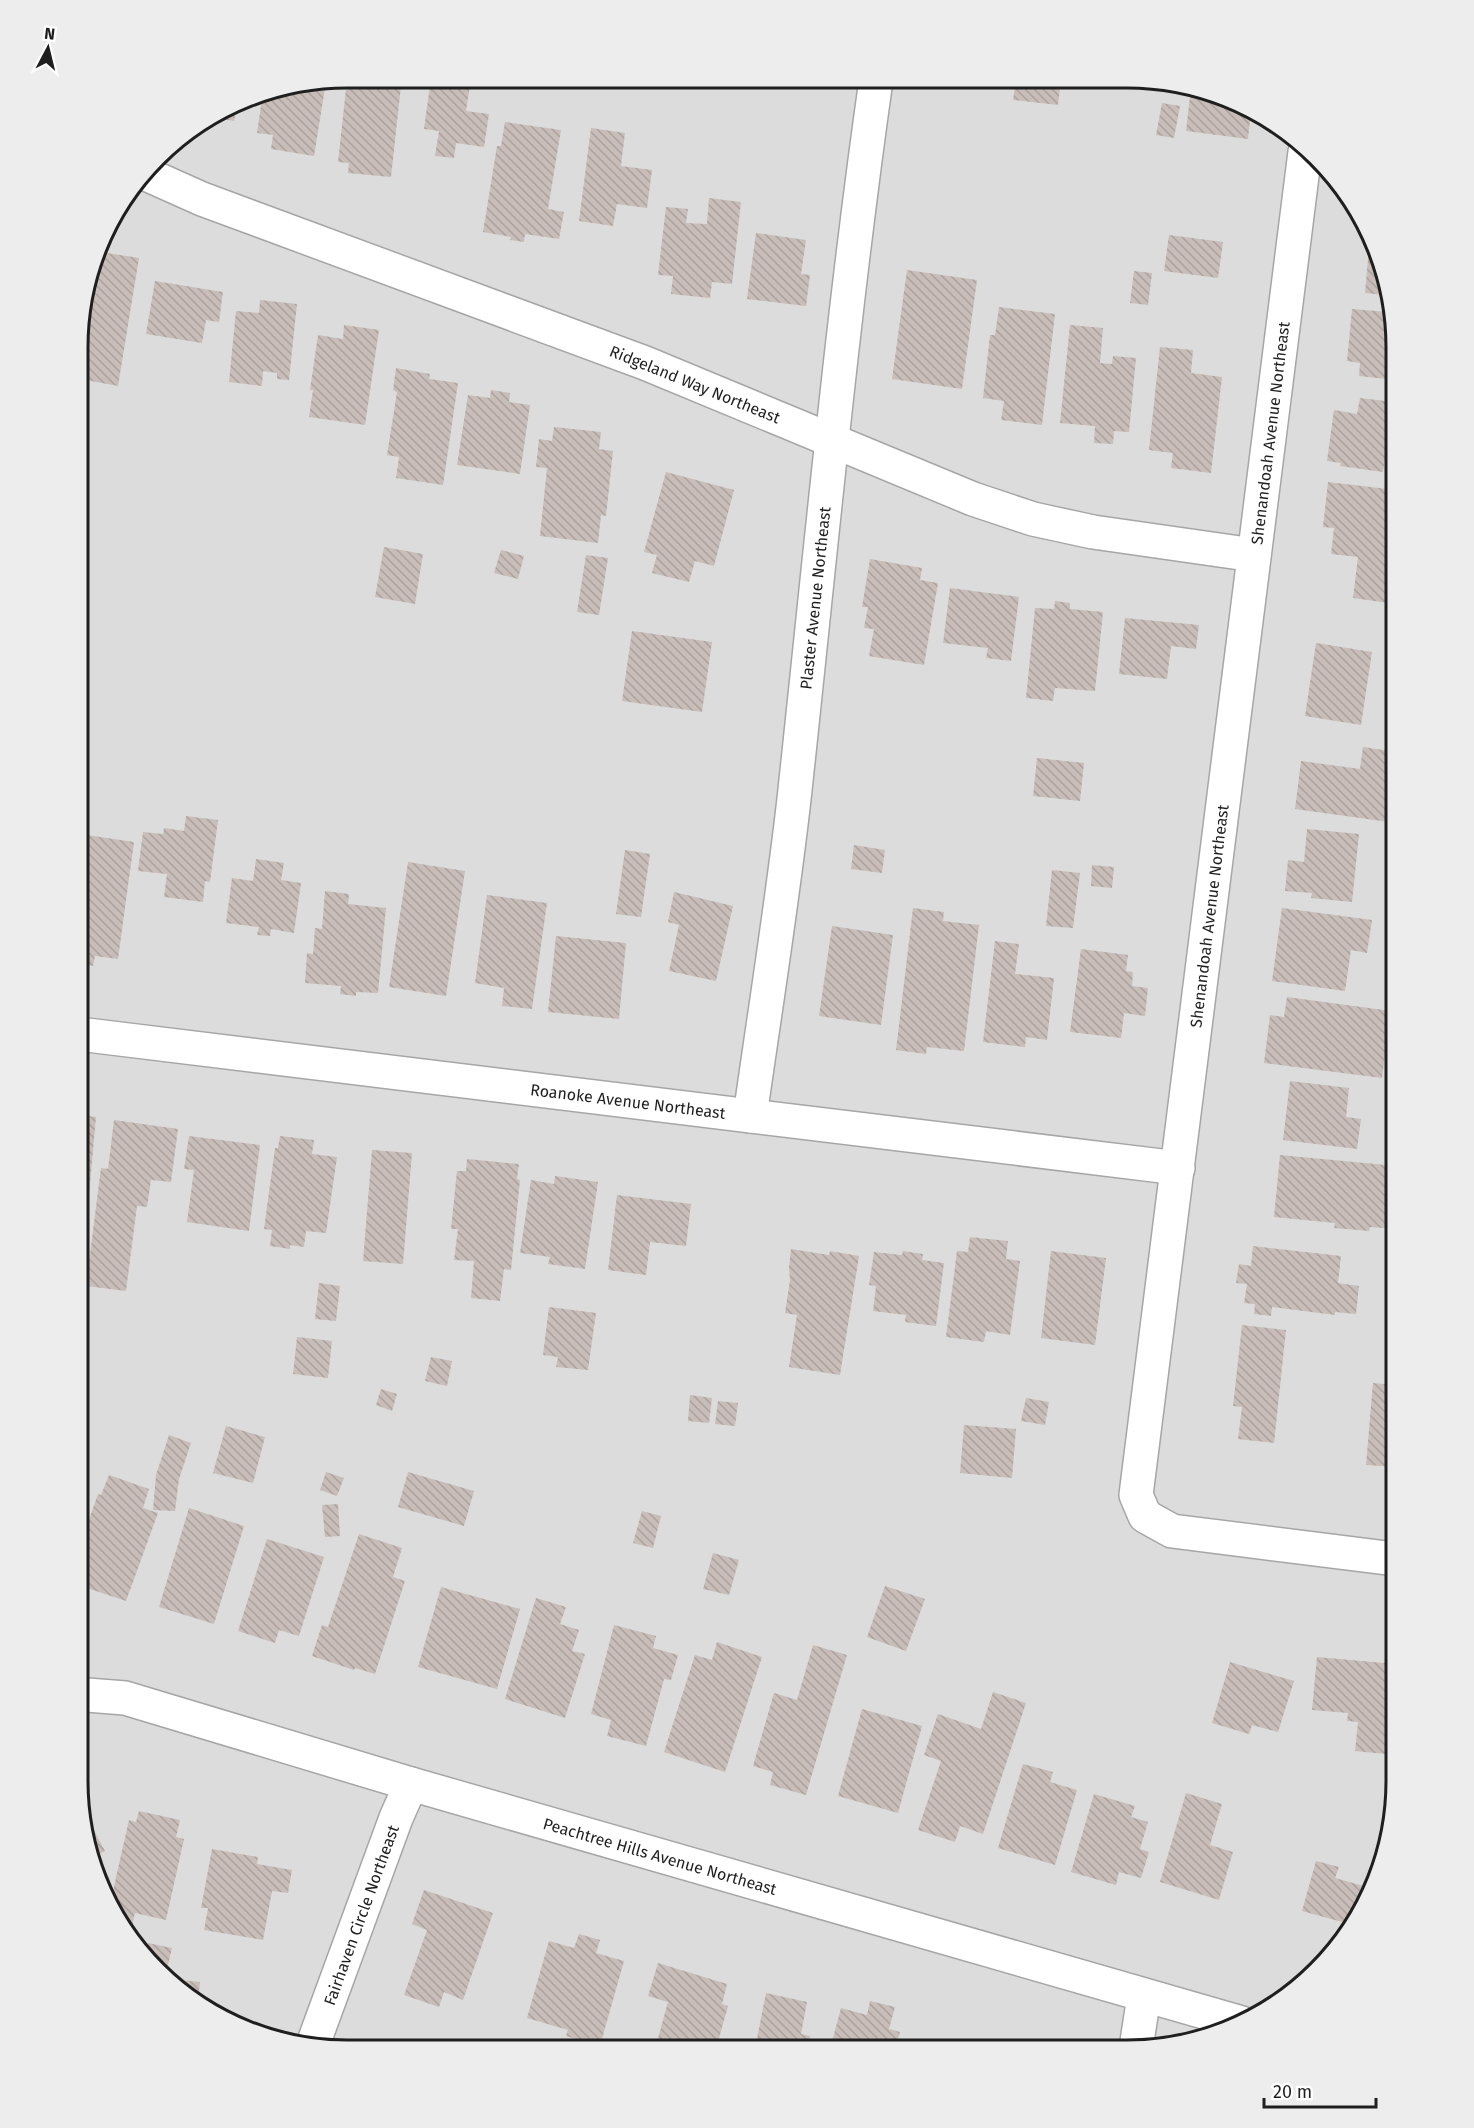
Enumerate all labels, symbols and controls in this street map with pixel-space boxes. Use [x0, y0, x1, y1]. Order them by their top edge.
north arrow [18, 18, 78, 78]
text: N [43, 24, 56, 44]
street label: Shenandoah Avenue Northeast [1247, 320, 1294, 546]
street label: Ridgeland Way Northeast [607, 342, 783, 428]
street label: Plaster Avenue Northeast [796, 505, 835, 690]
street label: Shenandoah Avenue Northeast [1186, 803, 1233, 1029]
street label: Roanoke Avenue Northeast [529, 1080, 727, 1123]
street label: Peachtree Hills Avenue Northeast [541, 1814, 779, 1899]
street label: Fairhaven Circle Northeast [320, 1822, 403, 2008]
scale bar [1264, 2071, 1376, 2109]
text: 20 m [1273, 2081, 1312, 2103]

